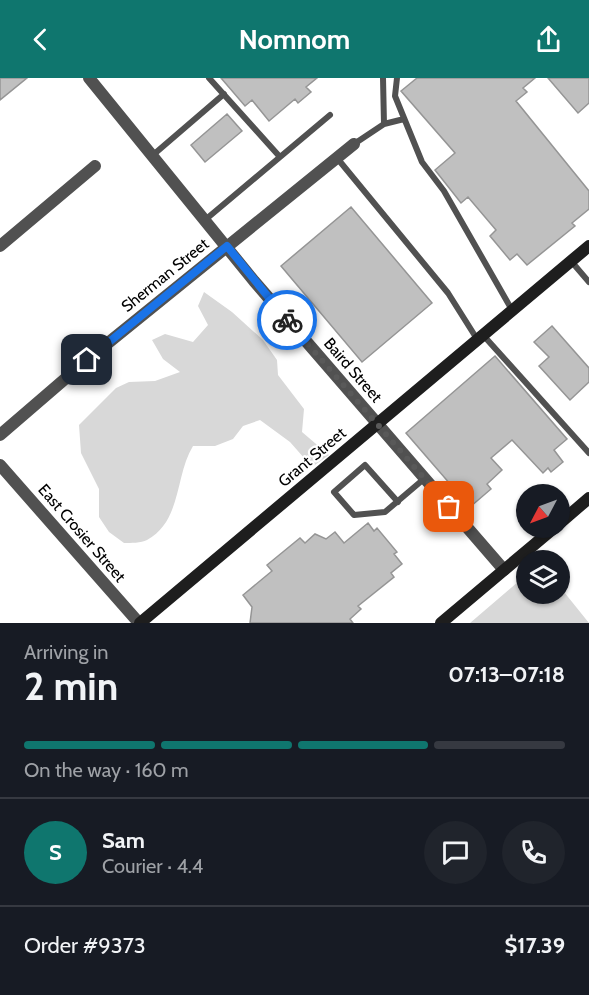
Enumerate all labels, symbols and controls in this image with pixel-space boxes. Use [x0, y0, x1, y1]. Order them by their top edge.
icon: back [24, 23, 57, 56]
text: Nomnom [239, 23, 350, 56]
icon: share [532, 23, 565, 56]
street label: Sherman Street [118, 234, 213, 316]
courier [257, 290, 317, 350]
icon: bike [271, 304, 304, 337]
pin [61, 334, 112, 385]
street label: Baird Street [320, 334, 387, 407]
icon: home [70, 343, 103, 376]
street label: Grant Street [274, 423, 350, 491]
street label: East Crosier Street [34, 480, 130, 586]
pin [423, 481, 474, 532]
north arrow [516, 484, 570, 538]
map controls [516, 484, 570, 604]
icon: bag [432, 490, 465, 523]
button: layers [516, 550, 570, 604]
text: Arriving in [24, 640, 108, 664]
text: 07:13–07:18 [448, 661, 565, 688]
text: 2 min [24, 662, 118, 710]
text: On the way · 160 m [24, 758, 189, 782]
button: chat [424, 821, 487, 884]
button: phone [502, 821, 565, 884]
text: Sam [102, 827, 145, 854]
text: S [49, 839, 62, 866]
text: Courier · 4.4 [102, 854, 203, 878]
text: Order #9373 [24, 932, 146, 959]
text: $17.39 [505, 932, 565, 959]

